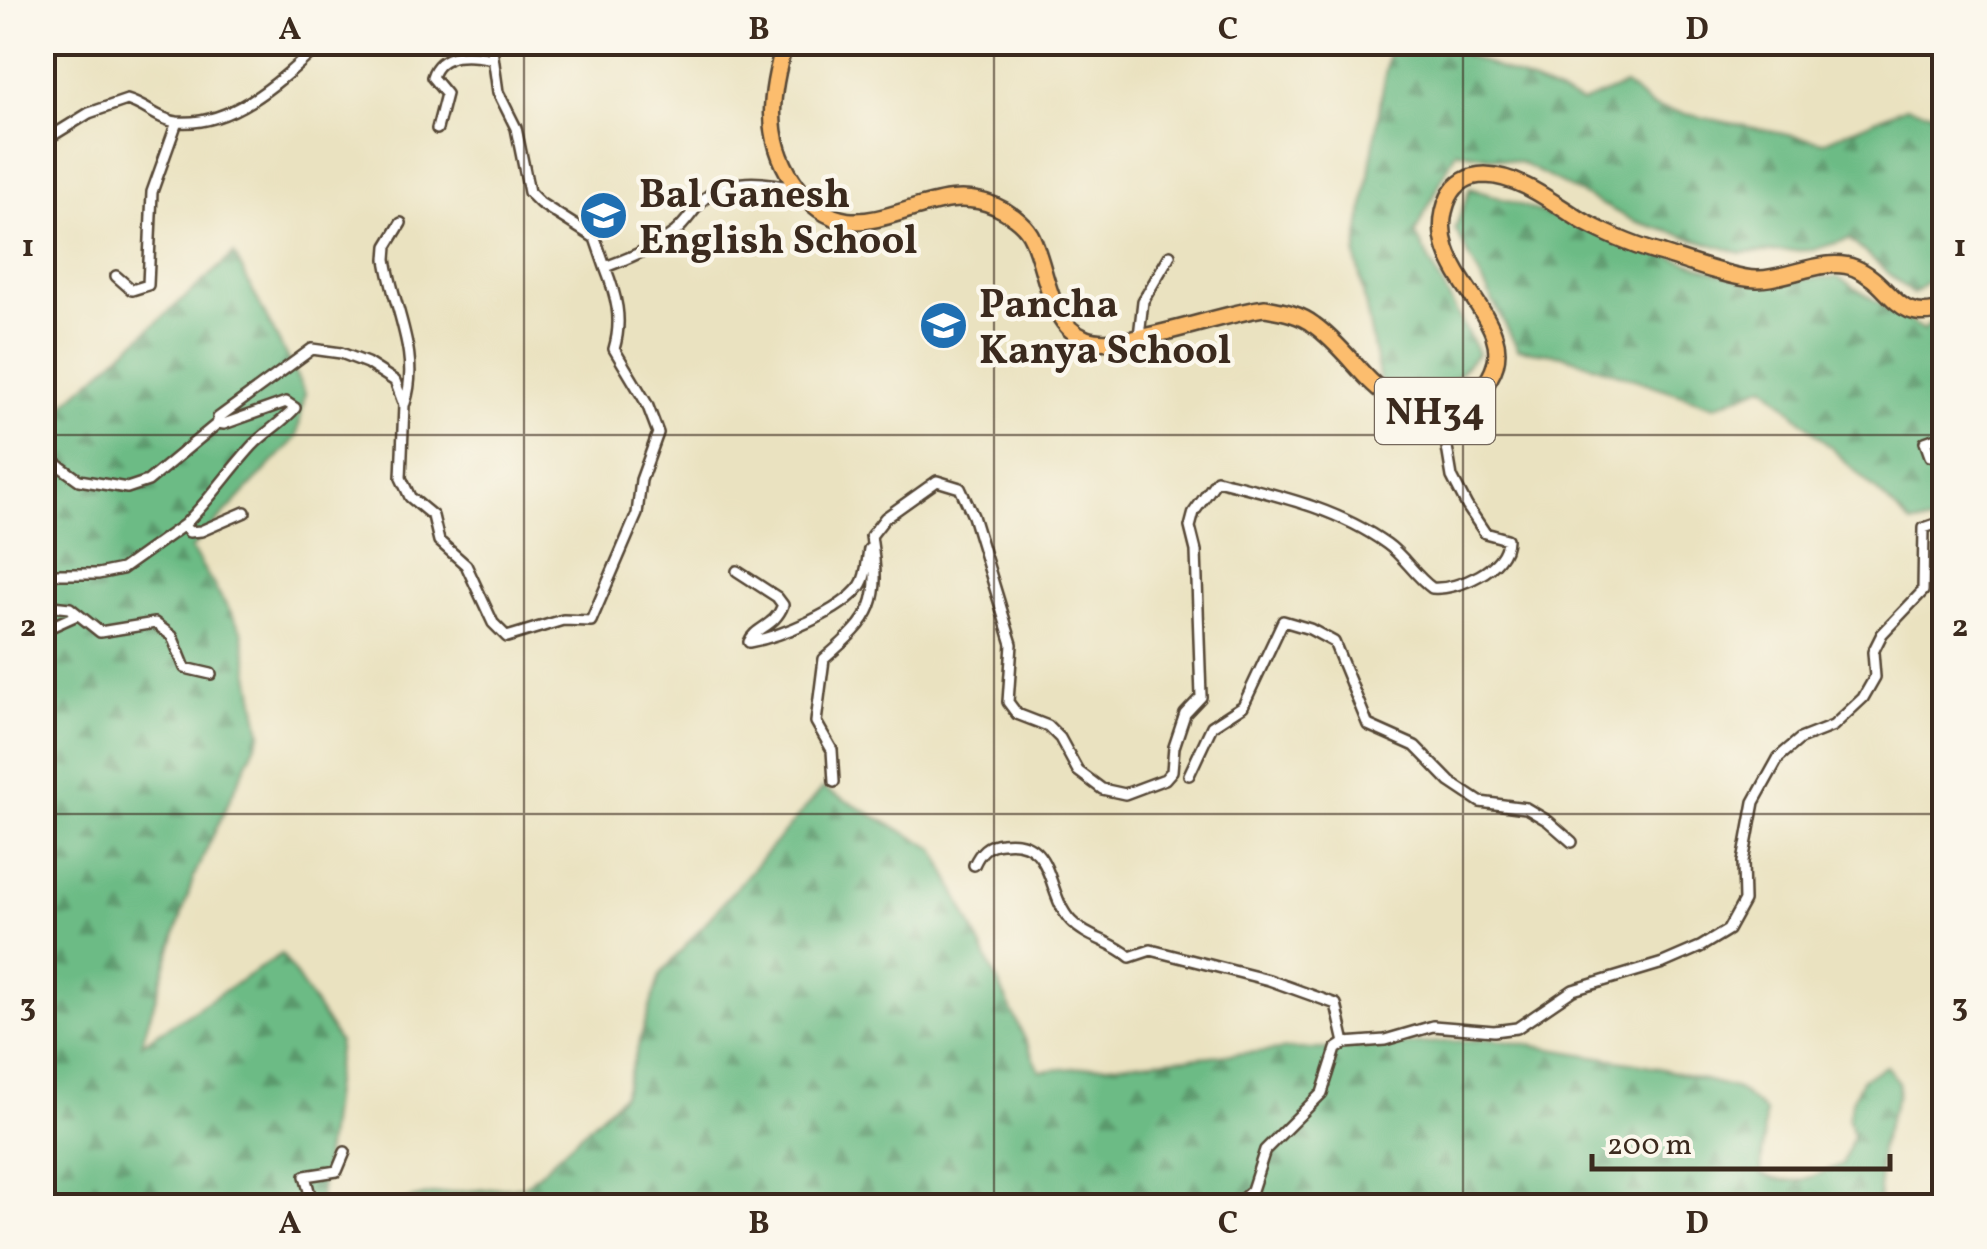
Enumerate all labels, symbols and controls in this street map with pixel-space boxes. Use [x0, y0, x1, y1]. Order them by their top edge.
text: A [279, 9, 302, 53]
text: B [748, 9, 770, 53]
text: C [1218, 9, 1238, 53]
text: D [1685, 9, 1709, 53]
place label: Bal Ganesh English School [639, 169, 918, 271]
school or university icon: Bal Ganesh English School [578, 190, 630, 242]
text: 1 [22, 226, 34, 270]
text: 1 [1954, 226, 1966, 270]
place label: Pancha Kanya School [979, 279, 1231, 381]
school or university icon: Pancha Kanya School [918, 300, 970, 352]
road number: NH34 [1375, 378, 1495, 444]
text: 2 [20, 606, 36, 650]
text: 2 [1952, 606, 1968, 650]
text: 3 [20, 986, 36, 1030]
text: 3 [1952, 986, 1968, 1030]
scale bar [1592, 1109, 1890, 1171]
text: 200 m [1607, 1125, 1692, 1167]
text: A [279, 1203, 302, 1247]
text: B [748, 1203, 770, 1247]
text: C [1218, 1203, 1238, 1247]
text: D [1685, 1203, 1709, 1247]

